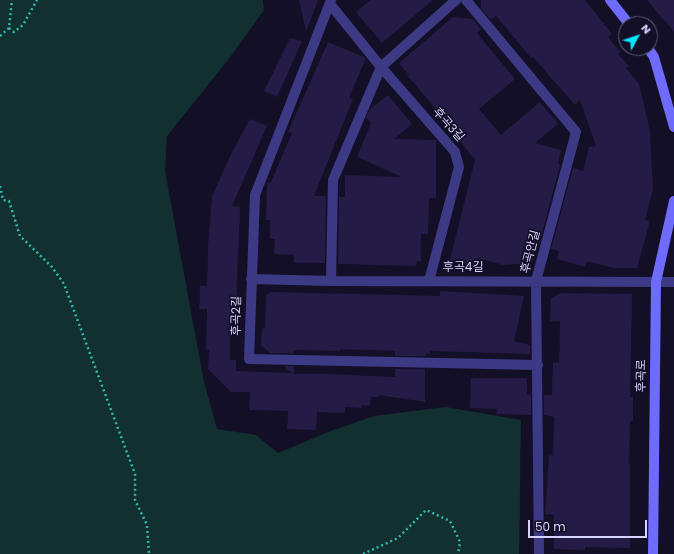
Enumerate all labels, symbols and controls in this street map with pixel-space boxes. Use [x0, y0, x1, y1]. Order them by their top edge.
north arrow [618, 16, 658, 56]
text: N [638, 21, 655, 37]
street label: 후곡3길 [429, 105, 467, 145]
street label: 후곡안길 [518, 229, 544, 275]
street label: 후곡4길 [443, 261, 483, 275]
street label: 후곡2길 [229, 296, 245, 336]
street label: 후곡로 [635, 359, 649, 393]
scale bar [530, 512, 649, 538]
text: 50 m [535, 518, 566, 535]

